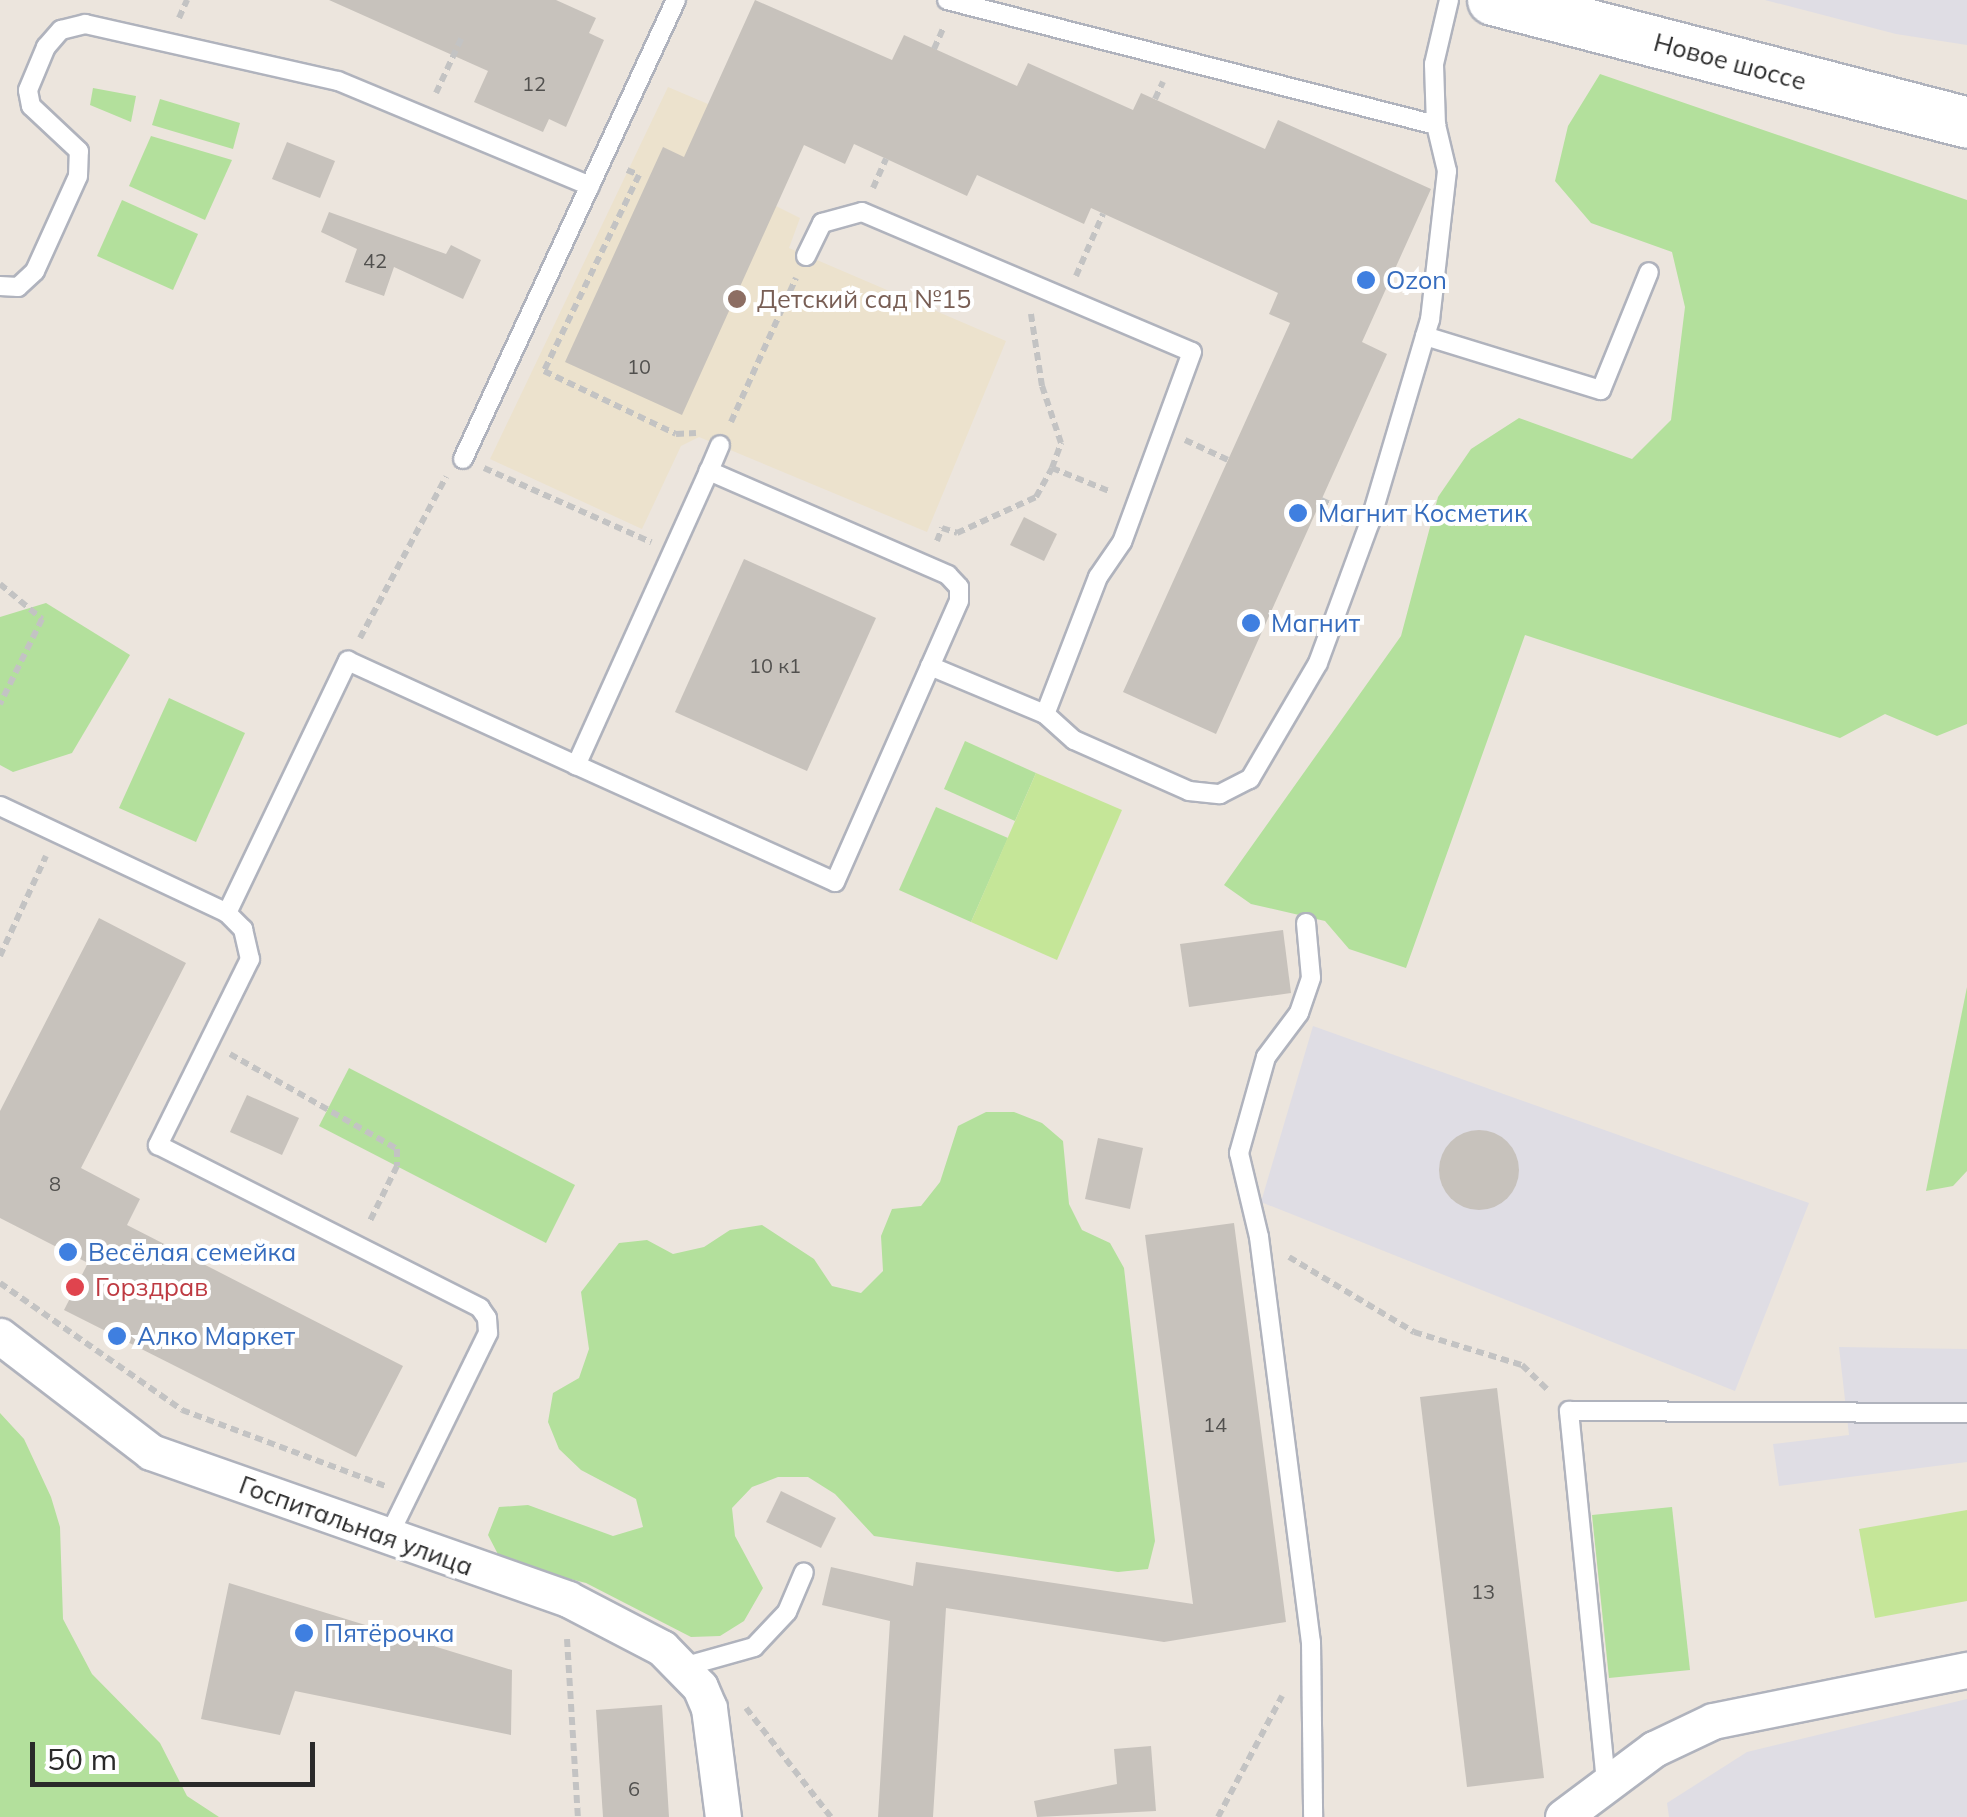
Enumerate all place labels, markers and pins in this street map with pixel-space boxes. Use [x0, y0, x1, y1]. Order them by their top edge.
place label: Ozon [1386, 265, 1447, 295]
marker: Ozon [1355, 269, 1377, 291]
place label: Детский сад №15 [757, 284, 971, 314]
marker: Детский сад №15 [726, 288, 748, 310]
place label: Магнит Косметик [1318, 498, 1527, 528]
marker: Магнит Косметик [1287, 502, 1309, 524]
place label: Магнит [1271, 608, 1360, 638]
marker: Магнит [1240, 612, 1262, 634]
place label: Весёлая семейка [88, 1237, 296, 1267]
marker: Весёлая семейка [57, 1241, 79, 1263]
place label: Горздрав [95, 1272, 208, 1302]
marker: Горздрав [64, 1276, 86, 1298]
place label: Алко Маркет [137, 1321, 295, 1351]
marker: Алко Маркет [106, 1325, 128, 1347]
place label: Пятёрочка [324, 1618, 455, 1648]
marker: Пятёрочка [293, 1622, 315, 1644]

